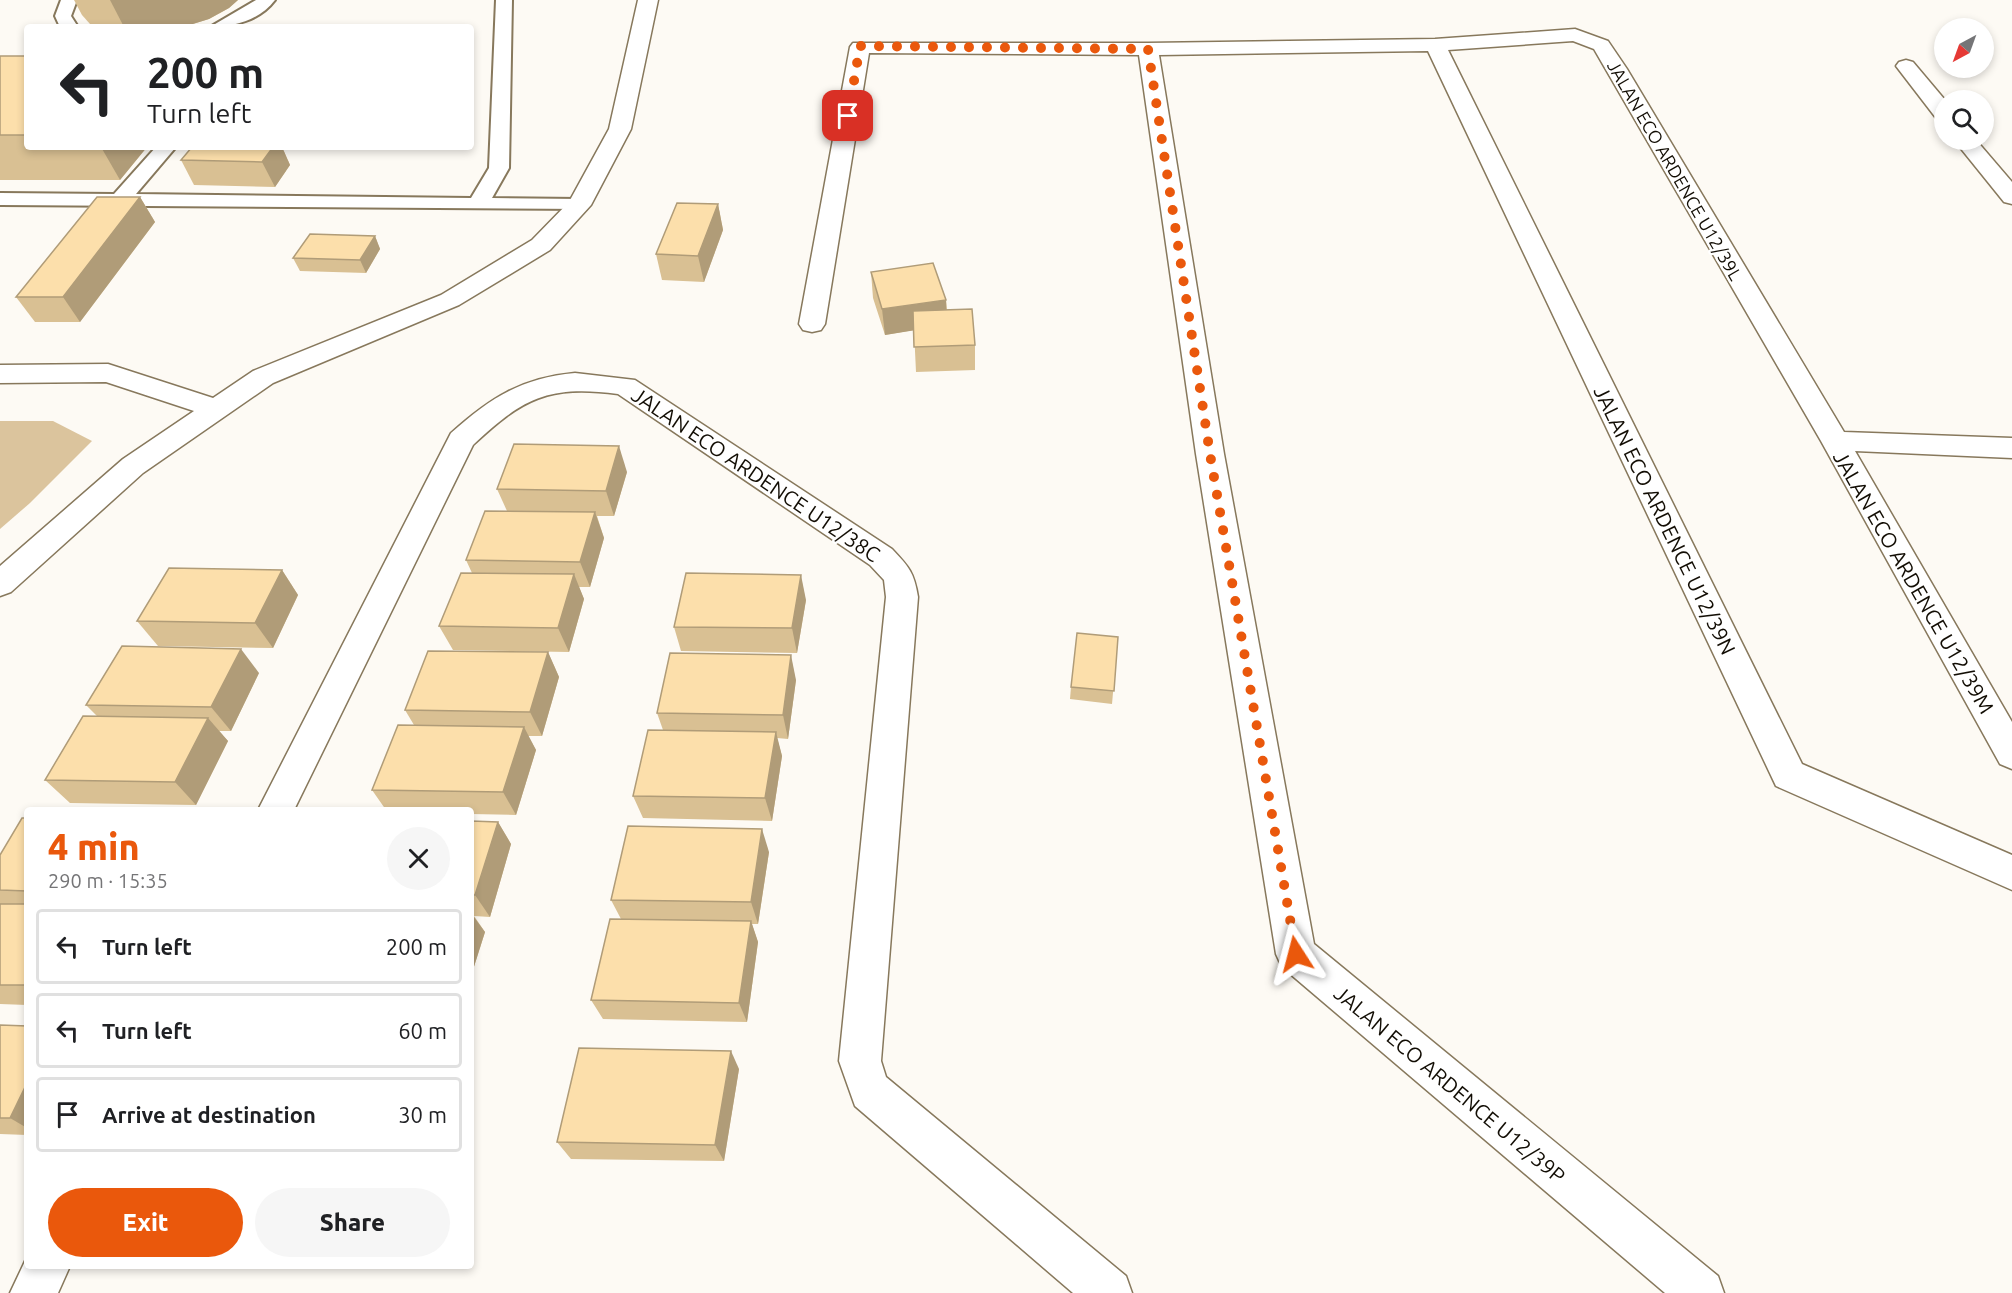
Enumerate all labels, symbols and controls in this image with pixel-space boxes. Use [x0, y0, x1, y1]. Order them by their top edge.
north arrow [1934, 18, 1994, 78]
map controls [1934, 18, 1994, 150]
icon: left [48, 48, 126, 126]
text: 200 m [147, 49, 264, 96]
street label: JALAN ECO ARDENCE U12/39L [1604, 57, 1746, 283]
pin [822, 90, 873, 141]
button: search [1934, 90, 1994, 150]
text: Turn left [147, 98, 251, 128]
icon: arrive [831, 99, 864, 132]
street label: JALAN ECO ARDENCE U12/38C [627, 382, 885, 566]
street label: JALAN ECO ARDENCE U12/39N [1589, 382, 1741, 658]
street label: JALAN ECO ARDENCE U12/39M [1829, 446, 1999, 718]
text: 4 min [48, 826, 140, 867]
button: close [387, 827, 450, 890]
text: 290 m · 15:35 [48, 869, 168, 892]
position arrow [1264, 922, 1328, 986]
icon: left [51, 930, 84, 963]
text: Turn left [102, 934, 192, 959]
text: 200 m [386, 934, 447, 959]
street label: JALAN ECO ARDENCE U12/39P [1330, 980, 1570, 1188]
icon: left [51, 1014, 84, 1047]
text: Turn left [102, 1018, 192, 1043]
text: 60 m [398, 1018, 447, 1043]
icon: arrive [51, 1098, 84, 1131]
text: Arrive at destination [102, 1102, 316, 1127]
text: 30 m [398, 1102, 447, 1127]
button: Exit [48, 1188, 243, 1257]
button: Share [255, 1188, 450, 1257]

